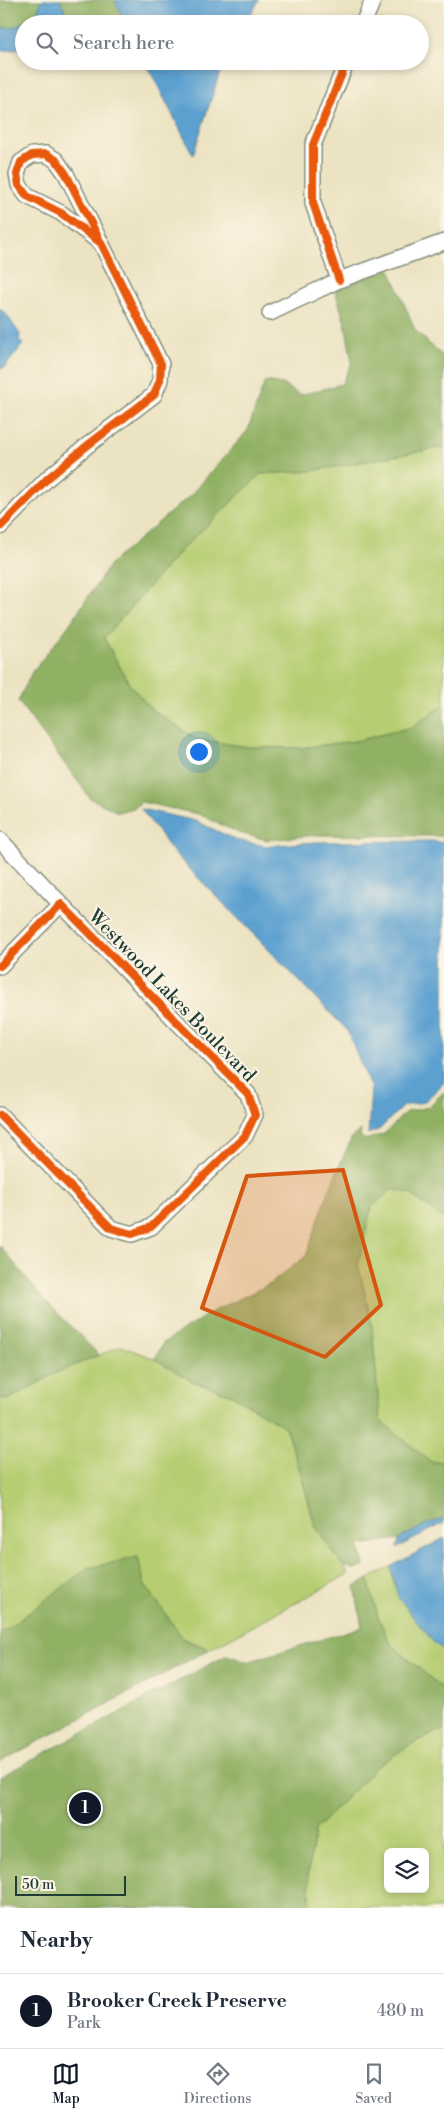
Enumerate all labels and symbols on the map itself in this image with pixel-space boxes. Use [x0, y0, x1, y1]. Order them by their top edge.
your location [186, 739, 212, 765]
street label: Westwood Lakes Boulevard [83, 903, 261, 1087]
pin: 1 [69, 1789, 101, 1827]
scale bar [15, 1873, 126, 1896]

